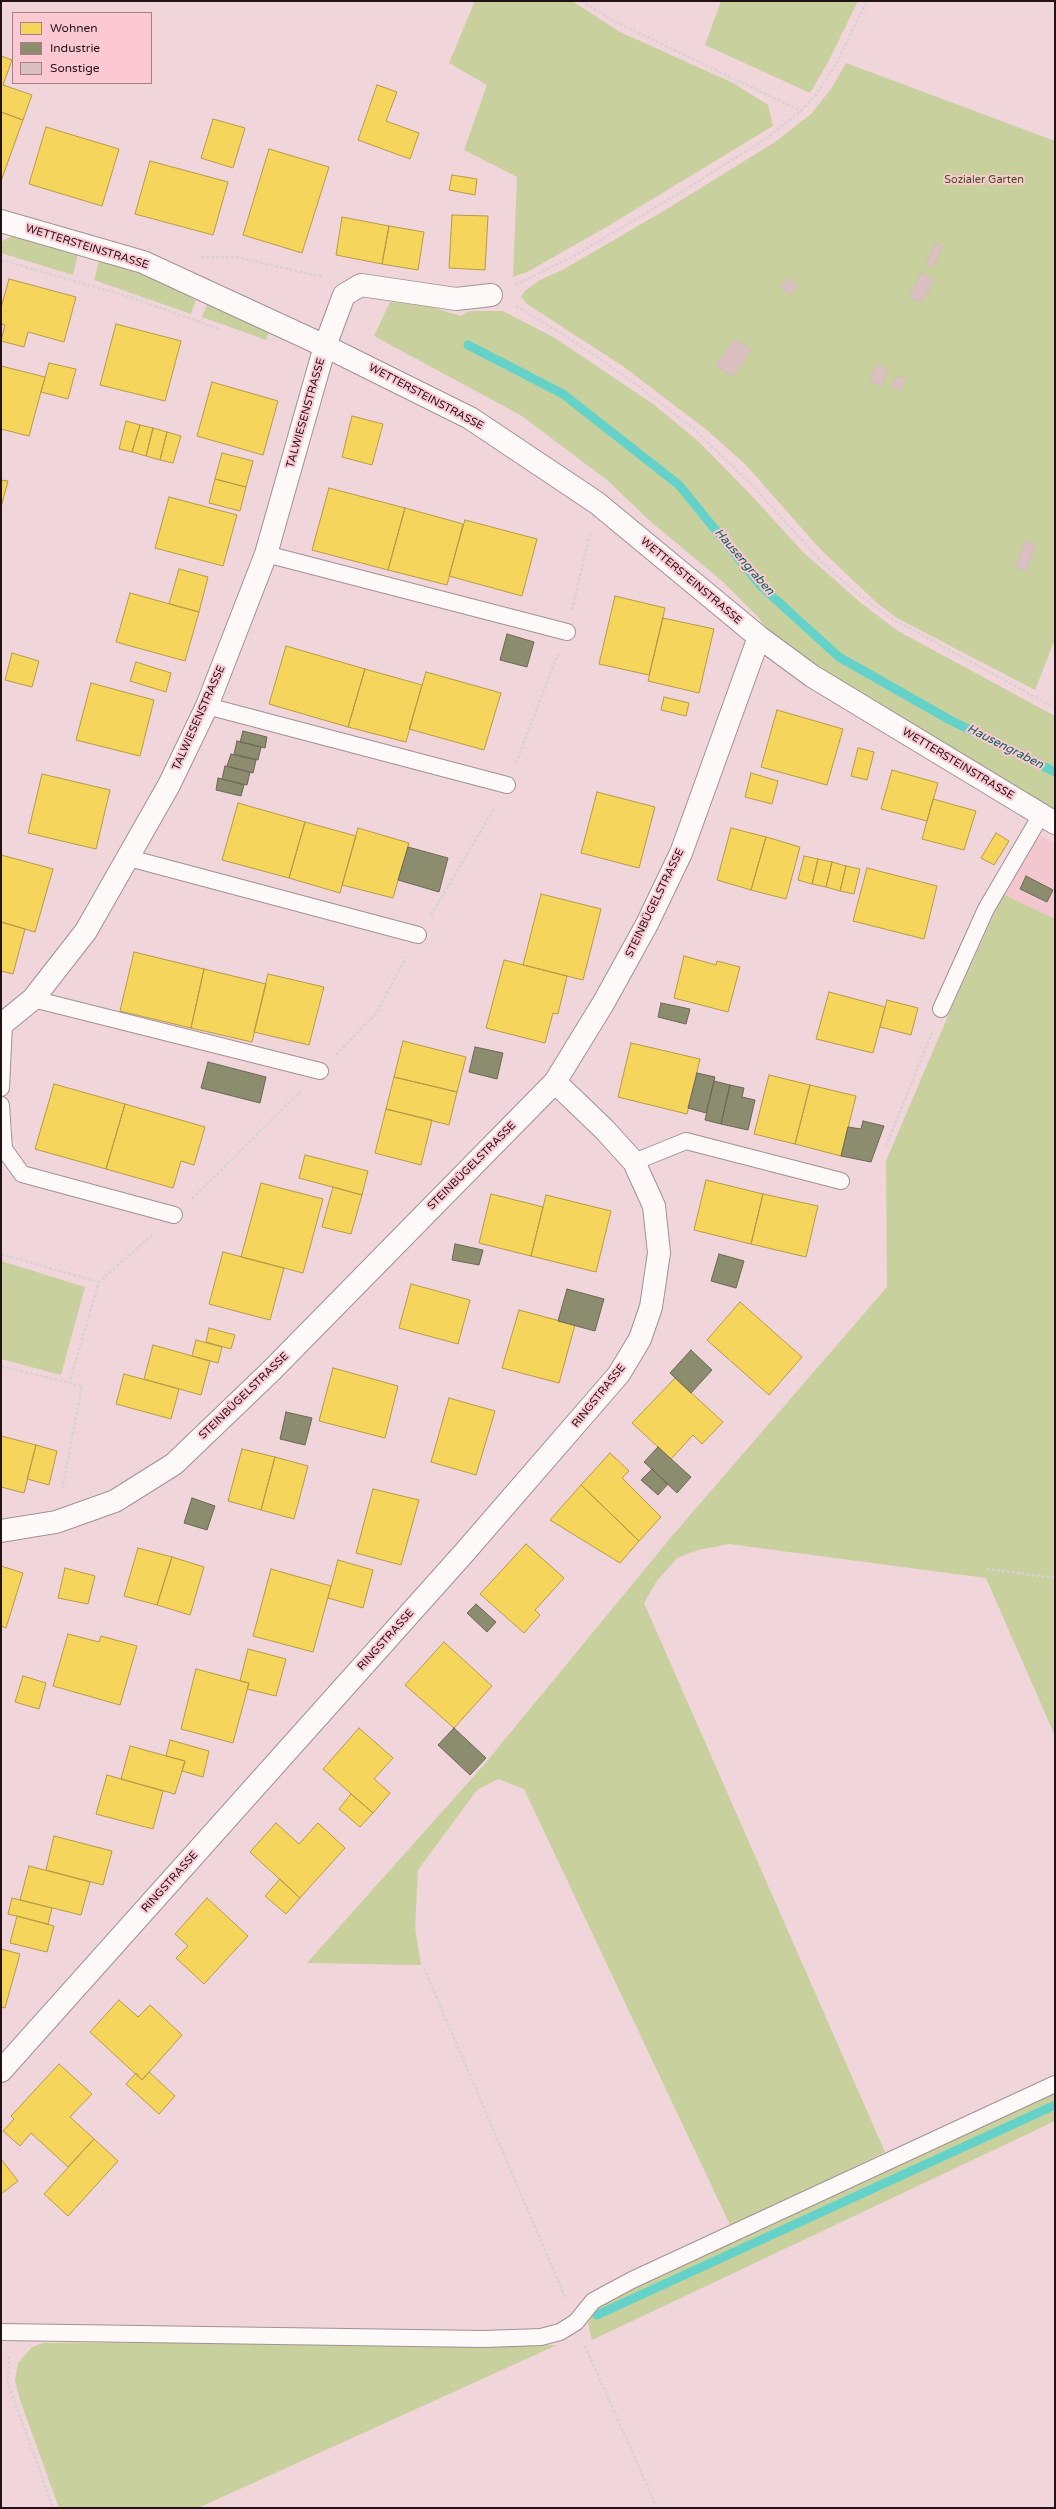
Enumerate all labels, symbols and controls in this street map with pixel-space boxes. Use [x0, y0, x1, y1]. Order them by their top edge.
legend [12, 12, 152, 84]
text: Wohnen [50, 21, 98, 35]
text: Industrie [50, 41, 100, 55]
text: Sonstige [50, 61, 100, 75]
park label: Sozialer Garten [944, 173, 1024, 187]
street label: WETTERSTEINSTRASSE [24, 222, 150, 272]
street label: TALWIESENSTRASSE [284, 357, 328, 469]
street label: WETTERSTEINSTRASSE [366, 361, 486, 433]
water label: Hausengraben [711, 526, 777, 598]
street label: WETTERSTEINSTRASSE [638, 535, 744, 627]
street label: TALWIESENSTRASSE [170, 663, 228, 773]
water label: Hausengraben [965, 722, 1045, 772]
street label: WETTERSTEINSTRASSE [900, 725, 1016, 803]
street label: STEINBÜGELSTRASSE [623, 846, 687, 960]
street label: STEINBÜGELSTRASSE [425, 1119, 519, 1213]
street label: STEINBÜGELSTRASSE [196, 1350, 292, 1442]
street label: RINGSTRASSE [569, 1362, 629, 1430]
street label: RINGSTRASSE [355, 1607, 417, 1673]
street label: RINGSTRASSE [139, 1849, 201, 1915]

